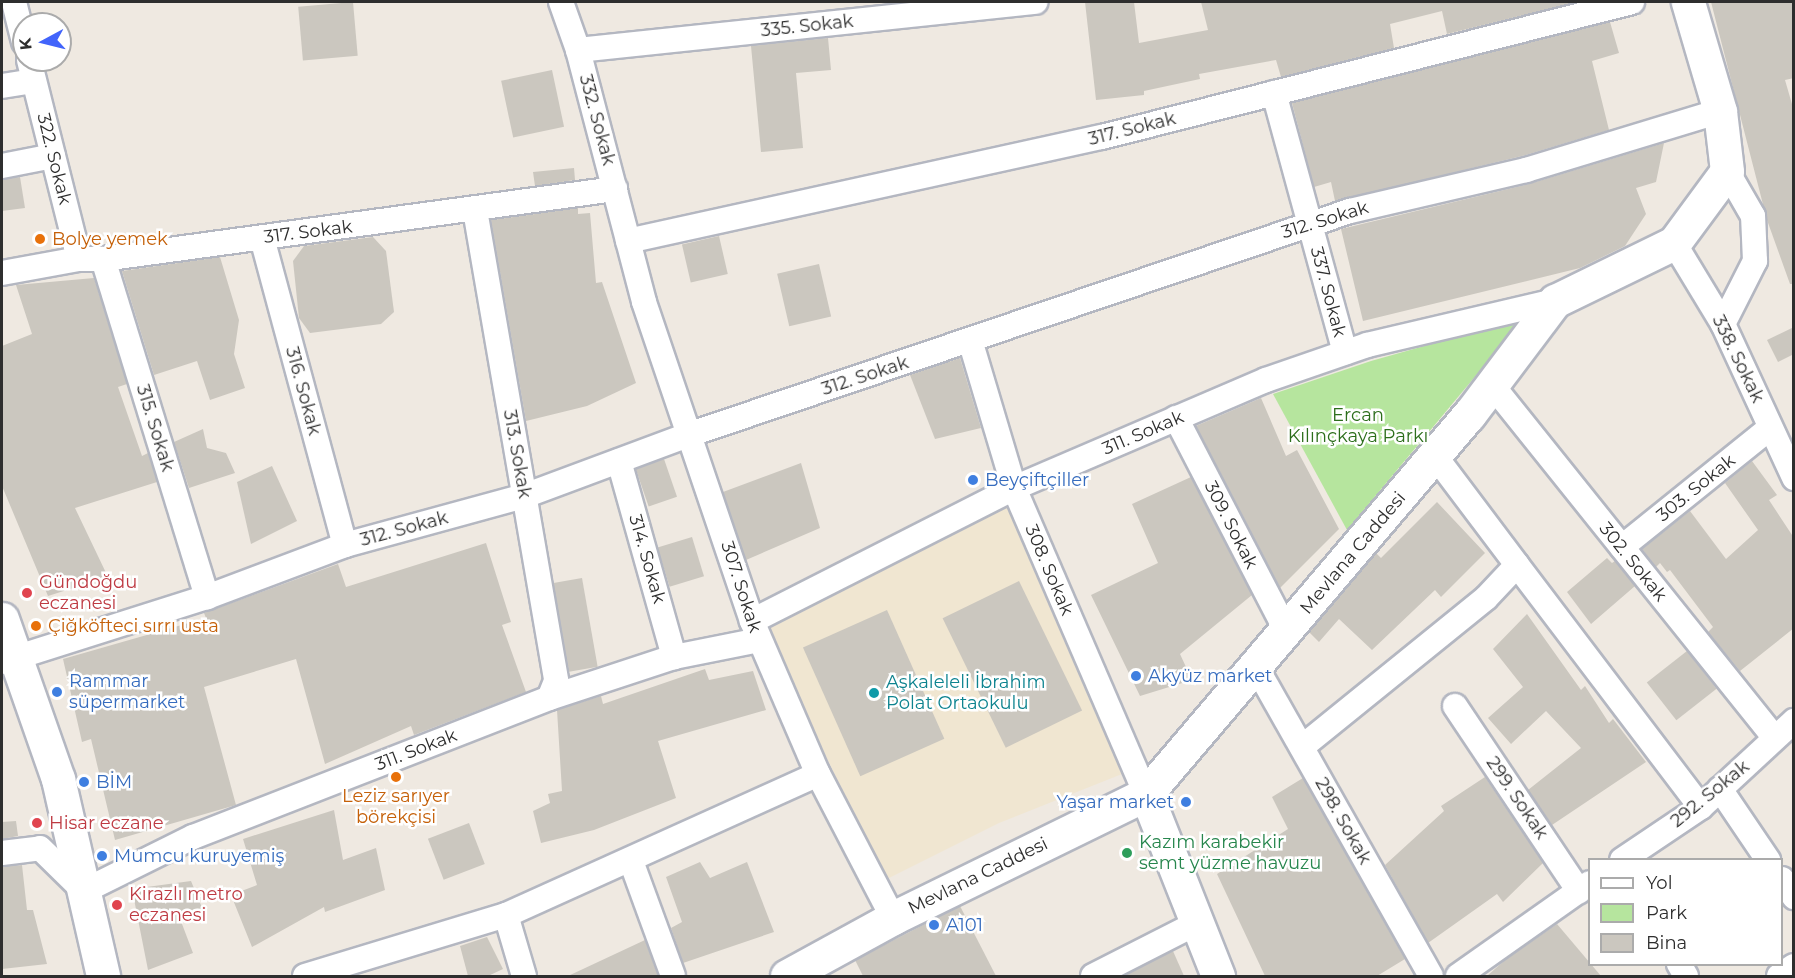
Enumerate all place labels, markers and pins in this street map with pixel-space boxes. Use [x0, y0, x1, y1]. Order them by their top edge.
place label: Bolye yemek [52, 228, 168, 250]
marker: Bolye yemek [33, 232, 47, 246]
place label: Beyçiftçiller [985, 469, 1089, 491]
marker: Beyçiftçiller [966, 473, 980, 487]
place label: Gündoğdu eczanesi [39, 572, 137, 614]
marker: Gündoğdu eczanesi [20, 586, 34, 600]
place label: Çiğköfteci sırrı usta [48, 615, 219, 637]
marker: Çiğköfteci sırrı usta [29, 619, 43, 633]
place label: Akyüz market [1148, 665, 1272, 687]
marker: Akyüz market [1129, 669, 1143, 683]
place label: Rammar süpermarket [69, 671, 185, 714]
place label: Aşkaleleli İbrahim Polat Ortaokulu [886, 672, 1045, 714]
marker: Rammar süpermarket [50, 685, 64, 699]
marker: Aşkaleleli İbrahim Polat Ortaokulu [867, 686, 881, 700]
marker: Leziz sarıyer börekçisi [389, 770, 403, 784]
place label: BİM [96, 771, 132, 793]
marker: BİM [77, 775, 91, 789]
place label: Leziz sarıyer börekçisi [342, 786, 450, 828]
place label: Yaşar market [1056, 791, 1174, 813]
marker: Yaşar market [1179, 795, 1193, 809]
place label: Hisar eczane [49, 812, 164, 834]
marker: Hisar eczane [30, 816, 44, 830]
place label: Kazım karabekir semt yüzme havuzu [1139, 832, 1321, 874]
place label: Mumcu kuruyemiş [114, 845, 284, 867]
marker: Kazım karabekir semt yüzme havuzu [1120, 846, 1134, 860]
marker: Mumcu kuruyemiş [95, 849, 109, 863]
place label: Kirazlı metro eczanesi [129, 884, 243, 926]
marker: Kirazlı metro eczanesi [110, 898, 124, 912]
place label: A101 [946, 914, 983, 936]
marker: A101 [927, 918, 941, 932]

